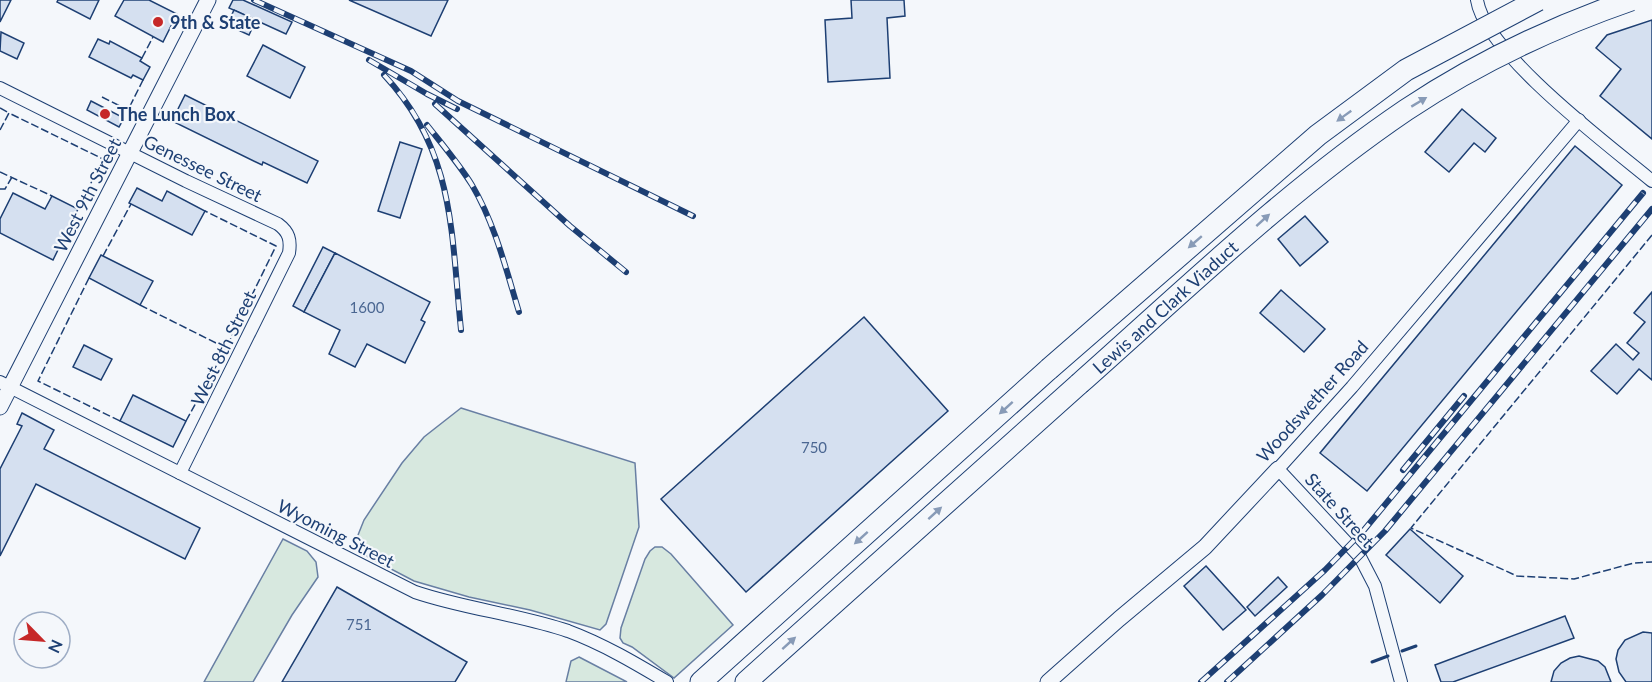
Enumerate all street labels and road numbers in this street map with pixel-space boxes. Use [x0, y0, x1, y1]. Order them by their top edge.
street label: Genessee Street [140, 130, 266, 206]
street label: West 9th Street [49, 134, 125, 256]
street label: Lewis and Clark Viaduct [1088, 236, 1243, 378]
street label: West 8th Street [186, 287, 261, 409]
street label: Woodswether Road [1252, 336, 1372, 466]
street label: State Street [1301, 468, 1380, 552]
street label: Wyoming Street [274, 494, 399, 572]

